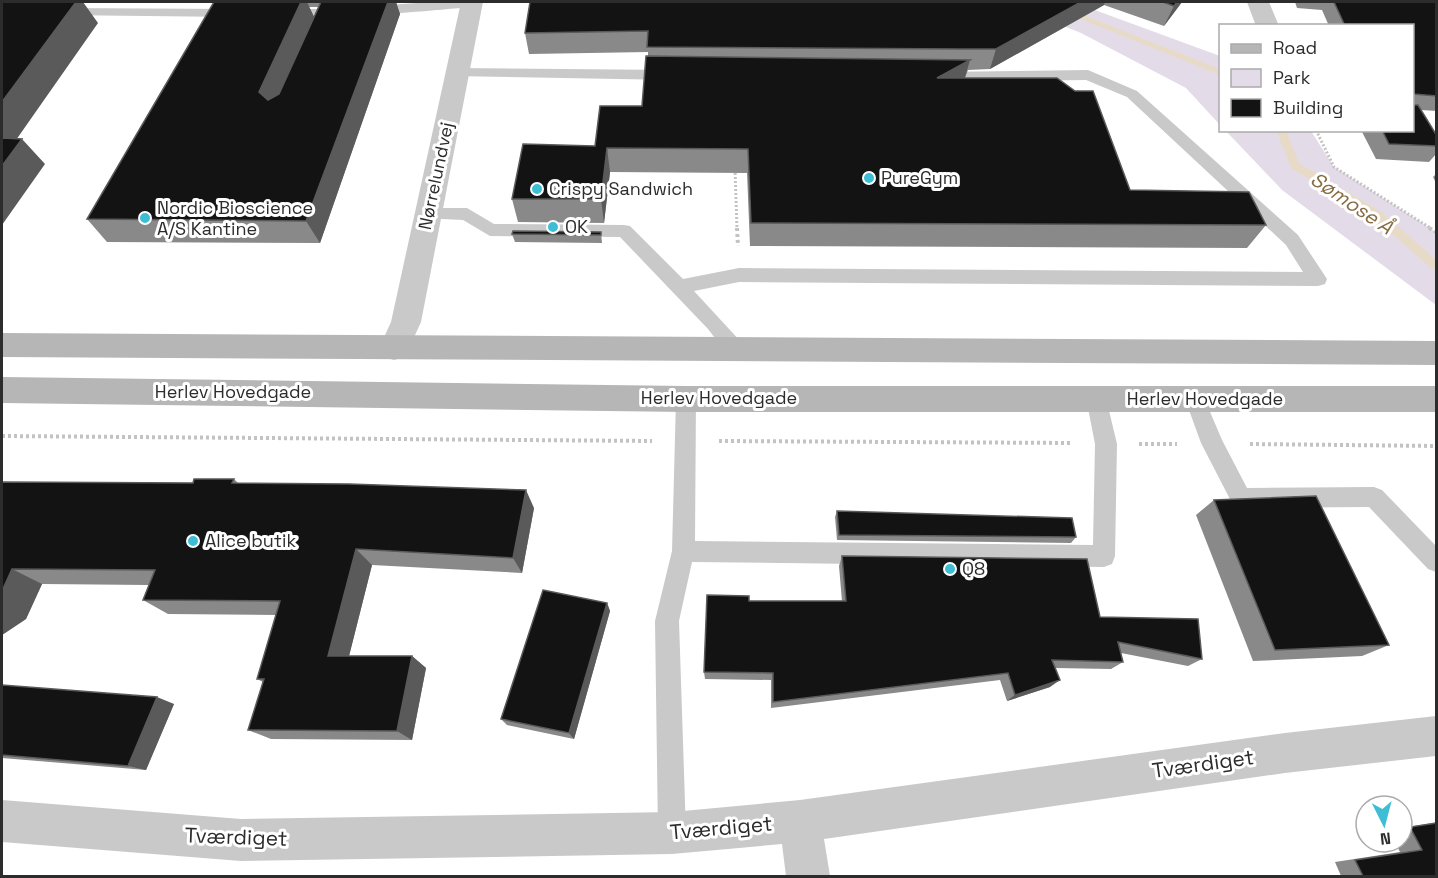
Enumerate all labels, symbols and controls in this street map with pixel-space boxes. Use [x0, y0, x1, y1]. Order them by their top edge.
legend [1219, 24, 1414, 132]
text: Road [1273, 36, 1317, 59]
text: Park [1273, 66, 1311, 89]
text: Building [1273, 96, 1343, 119]
street label: Nørrelundvej [413, 120, 458, 232]
place label: PureGym [881, 166, 958, 189]
water label: Sømose Å [1306, 166, 1399, 240]
marker: PureGym [862, 171, 876, 185]
place label: Crispy Sandwich [549, 177, 693, 200]
marker: Crispy Sandwich [530, 182, 544, 196]
place label: Nordic Bioscience A/S Kantine [157, 196, 313, 240]
marker: Nordic Bioscience A/S Kantine [138, 211, 152, 225]
place label: OK [565, 215, 588, 238]
marker: OK [546, 220, 560, 234]
street label: Herlev Hovedgade [155, 380, 311, 403]
street label: Herlev Hovedgade [641, 386, 797, 409]
street label: Herlev Hovedgade [1127, 387, 1283, 410]
place label: Alice butik [205, 529, 297, 552]
marker: Alice butik [186, 534, 200, 548]
place label: Q8 [962, 557, 985, 580]
marker: Q8 [943, 562, 957, 576]
street label: Tværdiget [1150, 743, 1256, 784]
north arrow [1354, 794, 1414, 854]
street label: Tværdiget [669, 810, 773, 845]
street label: Tværdiget [184, 821, 288, 852]
text: N [1379, 827, 1392, 849]

